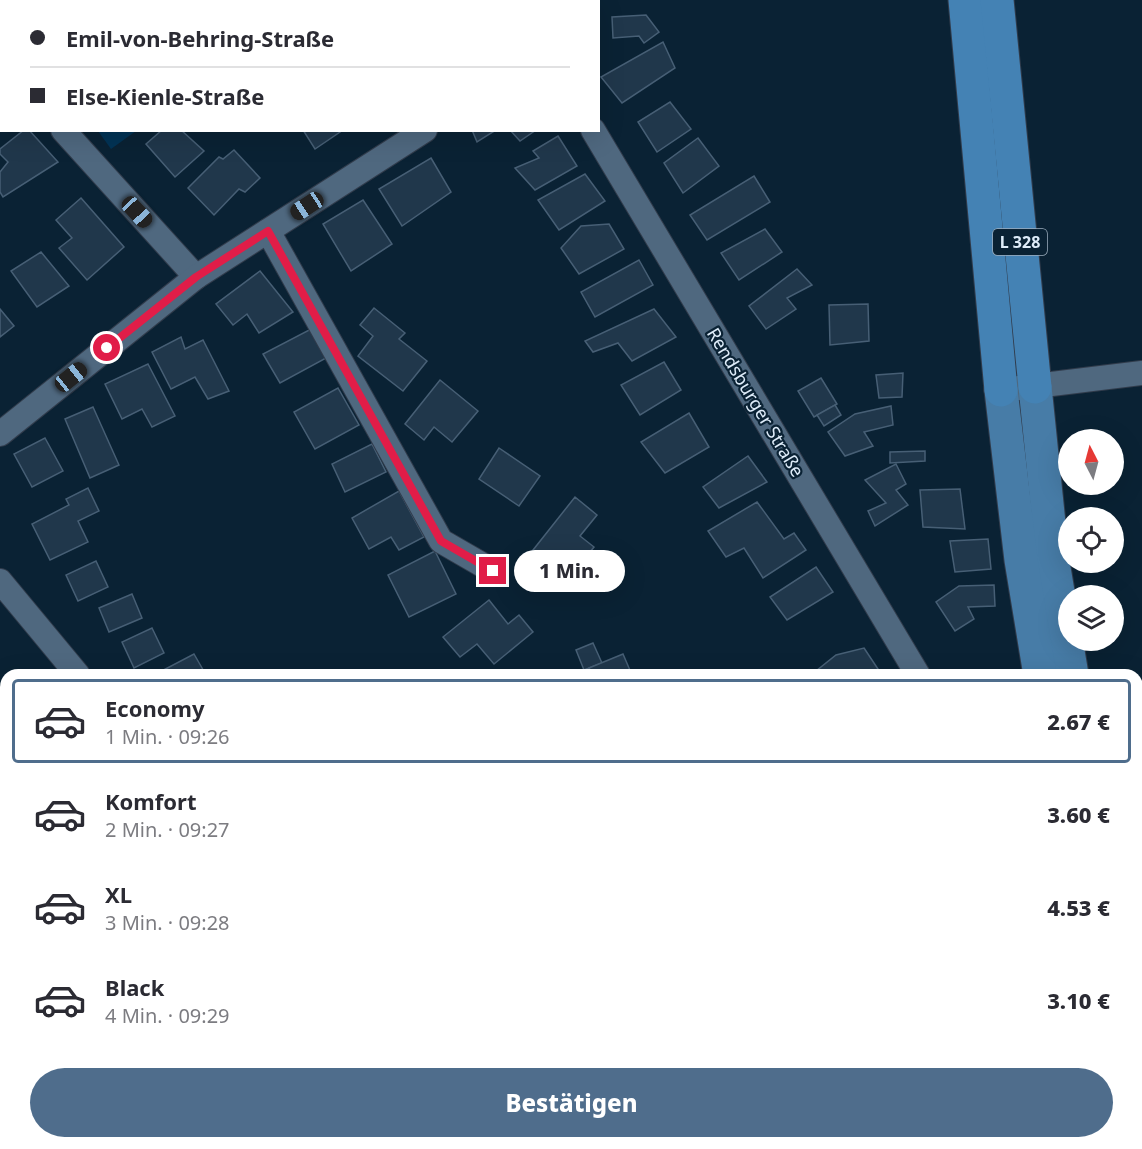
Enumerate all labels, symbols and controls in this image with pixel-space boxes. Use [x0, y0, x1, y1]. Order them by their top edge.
text: Emil-von-Behring-Straße [66, 23, 334, 53]
text: Else-Kienle-Straße [66, 81, 264, 111]
car [287, 189, 327, 223]
car [118, 193, 156, 231]
road number: L 328 [993, 229, 1047, 255]
street label: Rendsburger Straße [702, 323, 810, 481]
route start [93, 334, 120, 361]
car [51, 359, 91, 395]
north arrow [1058, 429, 1124, 495]
map controls [1058, 429, 1124, 651]
button: locate [1058, 507, 1124, 573]
callout: 1 Min. [514, 550, 625, 592]
route end [479, 557, 506, 584]
text: 1 Min. [539, 557, 600, 584]
button: layers [1058, 585, 1124, 651]
text: Economy [105, 693, 204, 723]
icon: car [33, 694, 87, 748]
text: 2.67 € [1047, 706, 1110, 736]
text: 1 Min. · 09:26 [105, 723, 230, 750]
text: Komfort [105, 786, 196, 816]
icon: car [33, 787, 87, 841]
text: 3.60 € [1047, 799, 1110, 829]
text: 2 Min. · 09:27 [105, 816, 230, 843]
text: XL [105, 879, 132, 909]
icon: car [33, 880, 87, 934]
text: 4.53 € [1047, 892, 1110, 922]
text: 3 Min. · 09:28 [105, 909, 230, 936]
text: Black [105, 972, 164, 1002]
icon: car [33, 973, 87, 1027]
text: 3.10 € [1047, 985, 1110, 1015]
text: 4 Min. · 09:29 [105, 1002, 230, 1029]
button: Bestätigen [30, 1068, 1113, 1137]

